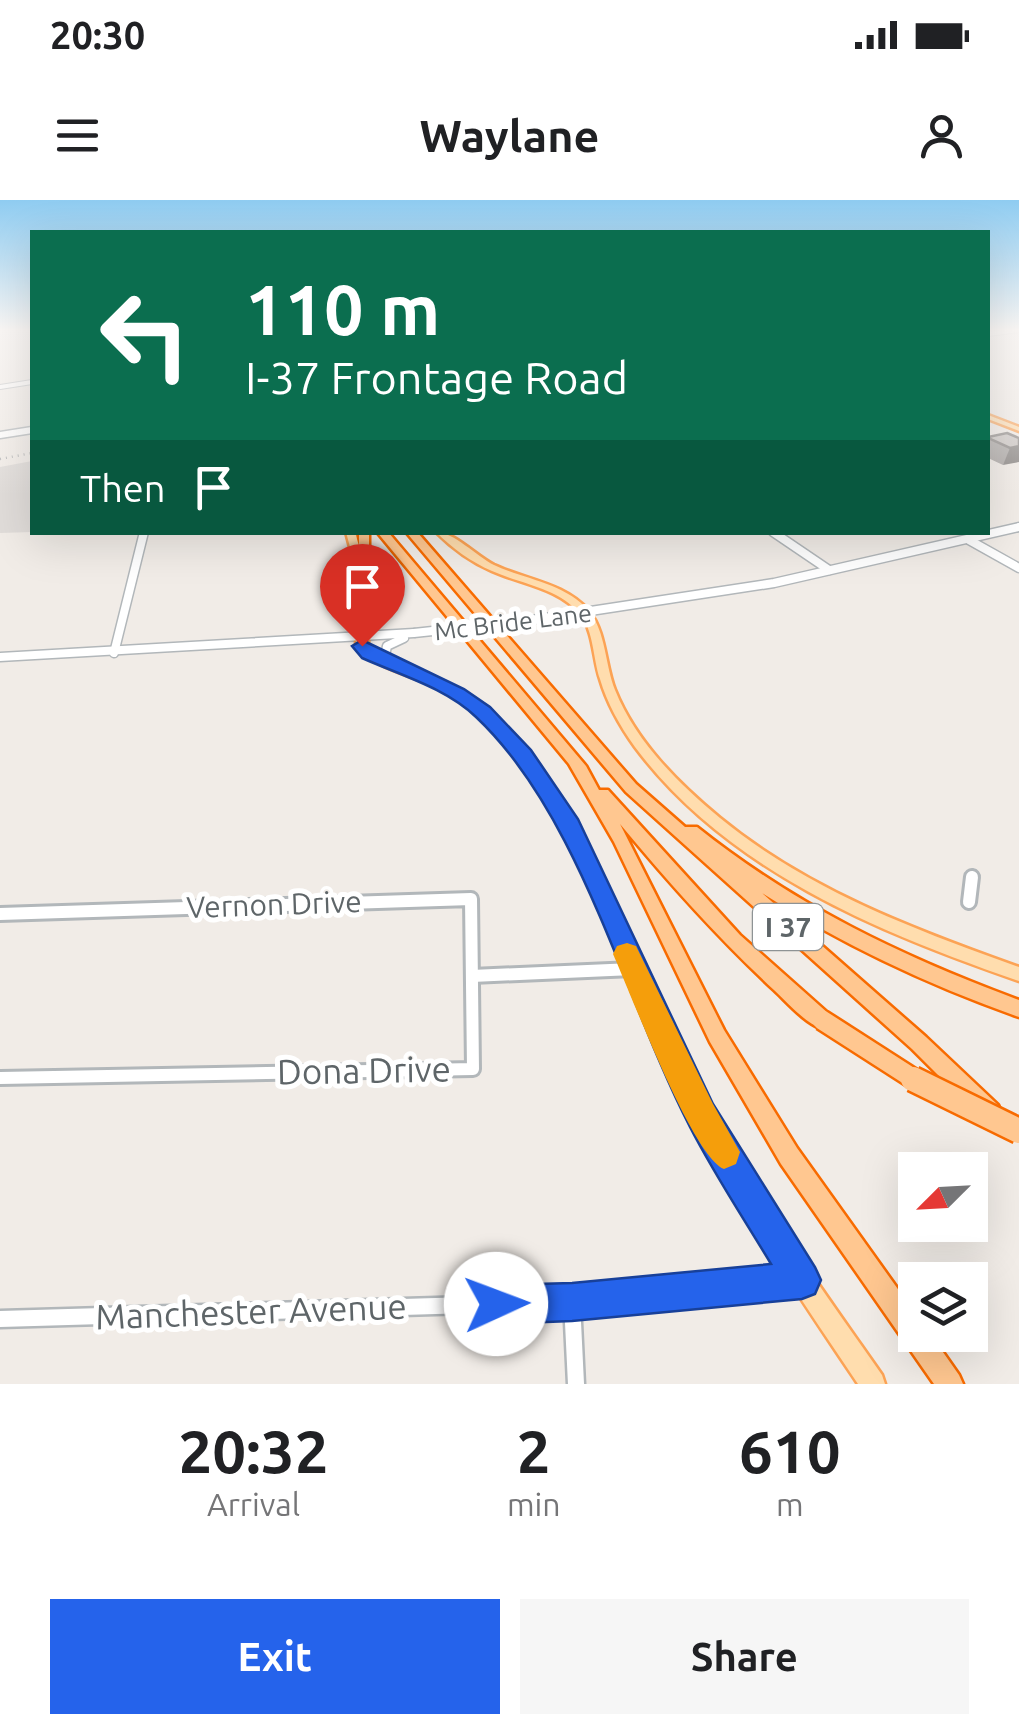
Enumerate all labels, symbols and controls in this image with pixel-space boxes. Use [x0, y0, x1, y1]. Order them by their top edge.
text: 20:30 [50, 14, 145, 56]
icon: menu [50, 108, 105, 163]
icon: person [914, 108, 969, 163]
text: Waylane [420, 110, 599, 161]
icon: left [80, 270, 210, 400]
text: 110 m [245, 270, 440, 348]
text: I-37 Frontage Road [245, 352, 628, 403]
icon: arrive [186, 460, 241, 515]
text: Then [80, 467, 166, 509]
pin [320, 544, 405, 647]
icon: arrive [335, 559, 390, 614]
street label: Mc Bride Lane [433, 598, 593, 646]
street label: Vernon Drive [186, 884, 362, 924]
road number: I 37 [753, 904, 823, 950]
street label: Dona Drive [277, 1048, 451, 1092]
north arrow [898, 1152, 988, 1242]
map controls [898, 1152, 988, 1352]
position arrow [444, 1252, 548, 1356]
button: layers [898, 1262, 988, 1352]
street label: Manchester Avenue [95, 1286, 407, 1336]
text: 20:32 [178, 1417, 329, 1484]
text: 2 [517, 1417, 551, 1484]
text: 610 [739, 1417, 841, 1484]
text: Arrival [207, 1486, 300, 1522]
text: min [507, 1486, 561, 1522]
text: m [776, 1486, 804, 1522]
button: Exit [50, 1599, 500, 1714]
button: Share [520, 1599, 969, 1714]

